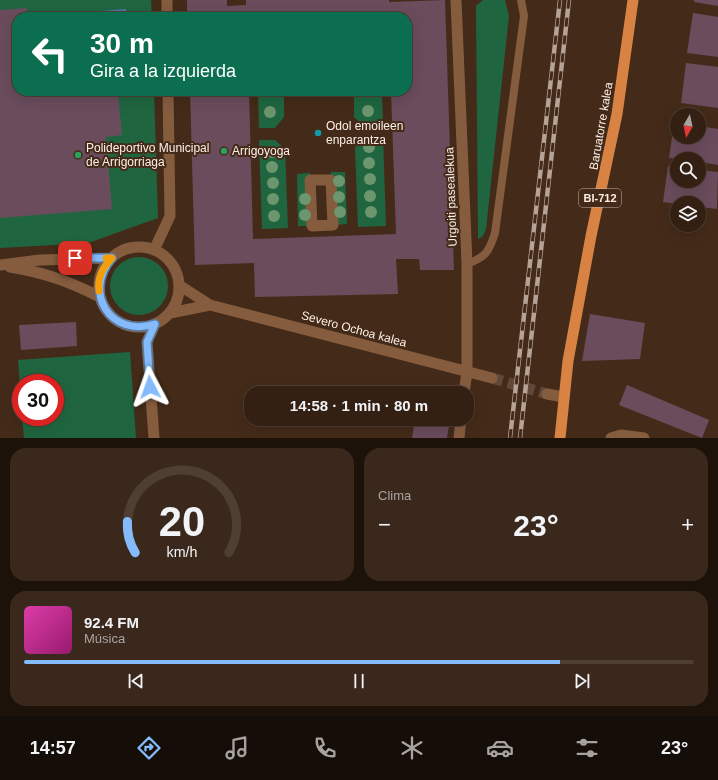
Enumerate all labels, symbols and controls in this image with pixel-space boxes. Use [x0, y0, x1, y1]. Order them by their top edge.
icon: left [24, 28, 76, 80]
text: 30 m [90, 28, 154, 59]
text: Gira a la izquierda [90, 61, 236, 81]
street label: Baruatorre kalea [586, 81, 616, 171]
north arrow [670, 108, 706, 144]
map controls [670, 108, 706, 232]
place label: Odol emoileen enparantza [326, 119, 403, 147]
marker: Odol emoileen enparantza [313, 128, 323, 138]
place label: Polideportivo Municipal de Arrigorriaga [86, 141, 209, 169]
place label: Arrigoyoga [232, 144, 290, 158]
marker: Arrigoyoga [219, 146, 229, 156]
street label: Urgoiti pasealekua [442, 147, 460, 247]
marker: Polideportivo Municipal de Arrigorriaga [73, 150, 83, 160]
button: search [670, 152, 706, 188]
road number: BI-712 [579, 189, 621, 207]
button: layers [670, 196, 706, 232]
pin [58, 241, 92, 275]
icon: arrive [64, 247, 86, 269]
street label: Severo Ochoa kalea [300, 308, 409, 350]
position arrow [129, 366, 171, 408]
speed limit sign: 30 [12, 374, 64, 426]
text: 14:58 · 1 min · 80 m [290, 397, 428, 414]
text: Clima [378, 488, 411, 503]
text: 20 [159, 497, 205, 544]
text: 23° [513, 509, 559, 542]
text: − [378, 512, 391, 537]
text: + [681, 512, 694, 537]
text: km/h [167, 543, 198, 559]
text: 92.4 FM [84, 614, 139, 631]
text: Música [84, 631, 125, 646]
icon: previous [125, 670, 147, 692]
icon: pause [348, 670, 370, 692]
icon: next [571, 670, 593, 692]
icon: directions [135, 734, 163, 762]
icon: music [223, 734, 251, 762]
icon: phone [311, 734, 339, 762]
icon: climate [398, 734, 426, 762]
icon: car [486, 734, 514, 762]
icon: filters [573, 734, 601, 762]
text: 14:57 [30, 738, 76, 758]
text: 23° [661, 738, 688, 758]

